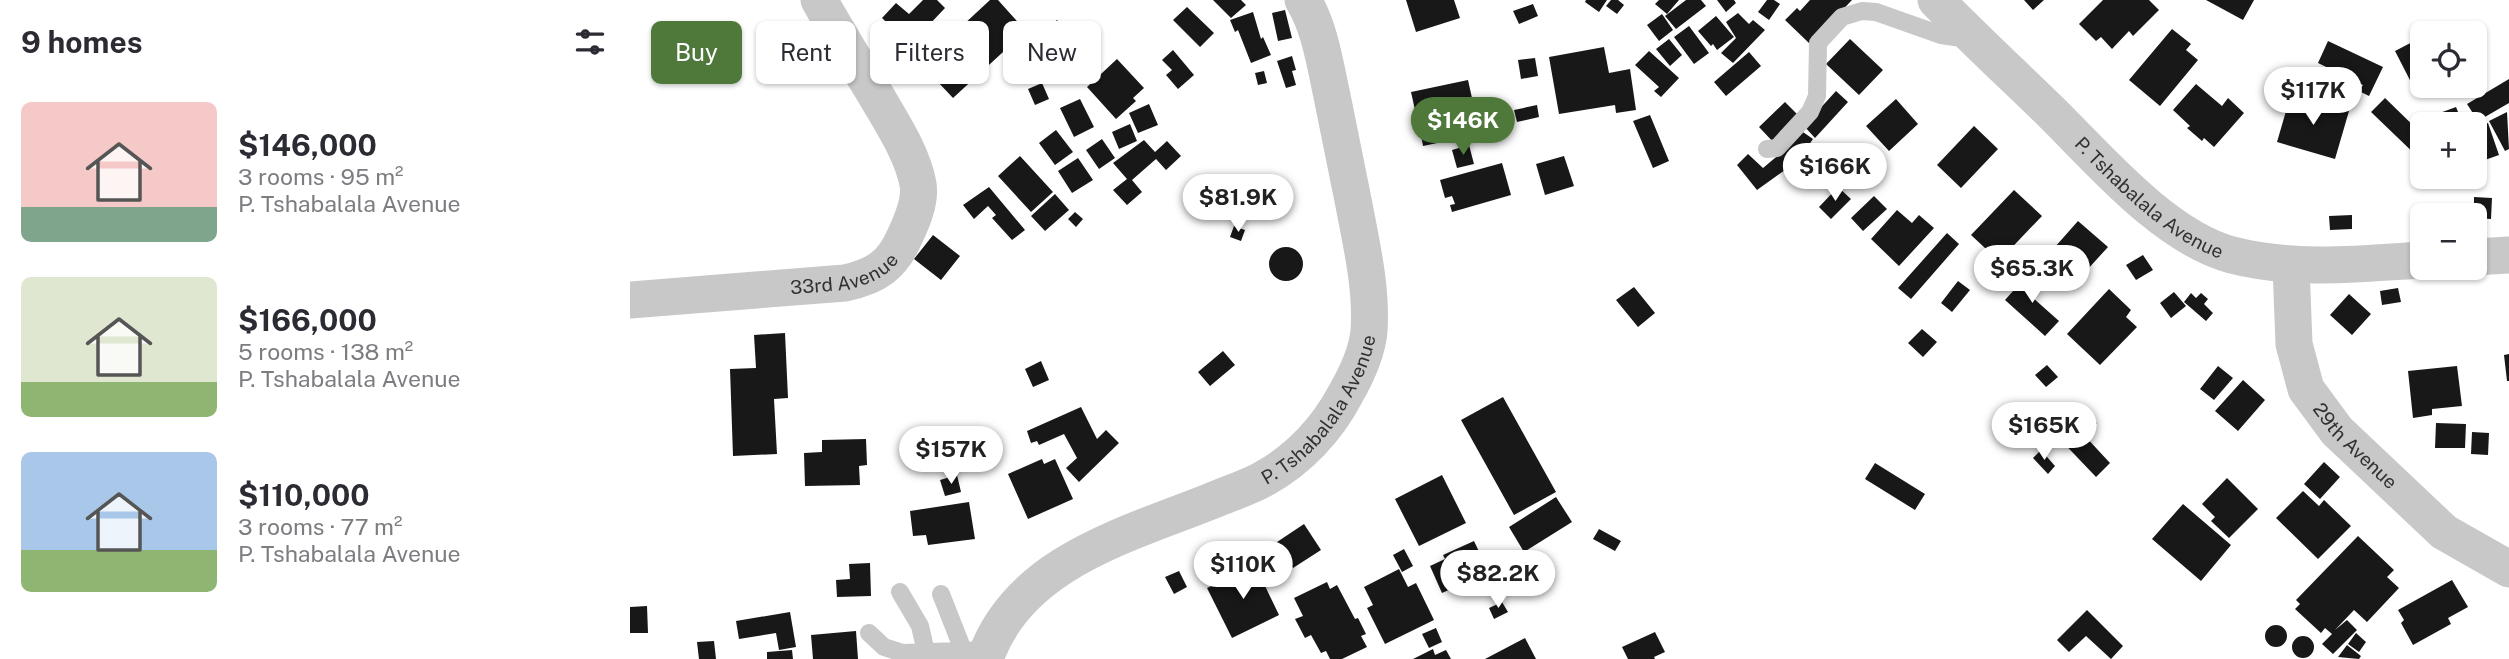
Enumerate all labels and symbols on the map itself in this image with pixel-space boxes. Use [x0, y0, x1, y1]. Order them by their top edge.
pin: $117K [2264, 68, 2362, 127]
pin: $146K [1414, 97, 1512, 157]
street label: P. Tshabalala Avenue [2071, 132, 2227, 263]
pin: $166K [1786, 144, 1884, 203]
pin: $81.9K [1181, 174, 1295, 234]
pin: $65.3K [1975, 246, 2089, 305]
street label: 33rd Avenue [789, 249, 902, 298]
street label: P. Tshabalala Avenue [1257, 333, 1379, 489]
street label: 29th Avenue [2309, 398, 2402, 493]
pin: $165K [1995, 402, 2093, 462]
pin: $157K [902, 426, 1000, 486]
pin: $110K [1194, 542, 1292, 601]
pin: $82.2K [1441, 550, 1555, 610]

